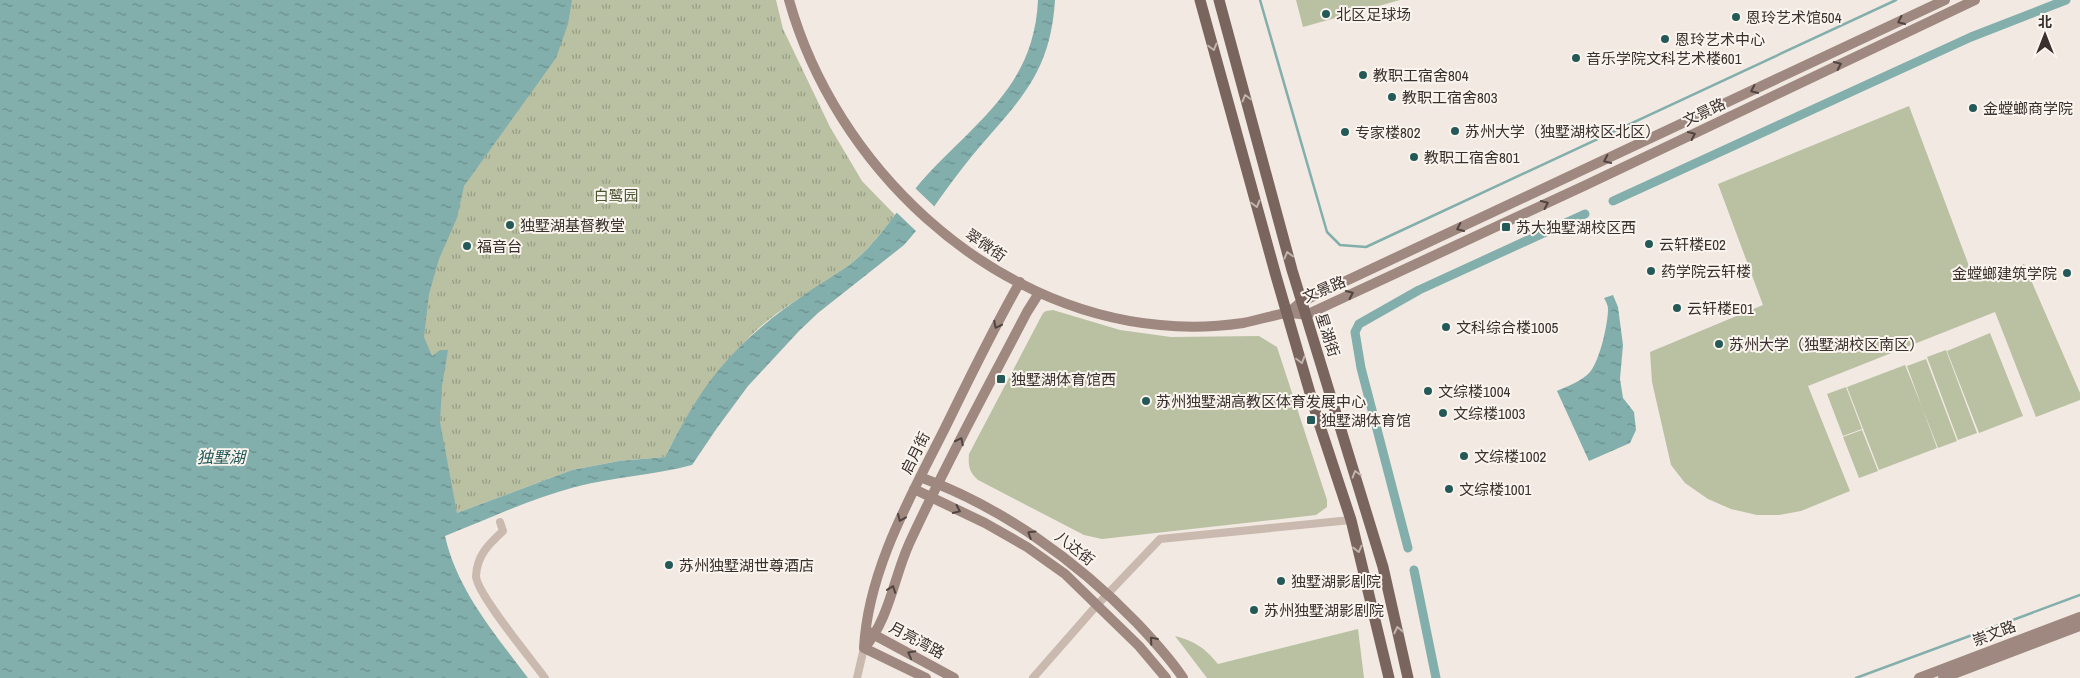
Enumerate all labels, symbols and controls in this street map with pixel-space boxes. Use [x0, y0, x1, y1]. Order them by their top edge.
place label: 北区足球场 [1336, 4, 1411, 25]
place label: 恩玲艺术馆504 [1746, 7, 1842, 28]
marker: 北区足球场 [1320, 8, 1332, 20]
north arrow [2020, 10, 2070, 60]
marker: 恩玲艺术馆504 [1730, 11, 1742, 23]
text: 北 [2038, 13, 2052, 31]
one-way arrow [1897, 15, 1906, 25]
place label: 恩玲艺术中心 [1675, 29, 1765, 50]
marker: 恩玲艺术中心 [1659, 33, 1671, 45]
one-way arrow [1208, 42, 1218, 51]
place label: 音乐学院文科艺术楼601 [1586, 48, 1742, 69]
marker: 音乐学院文科艺术楼601 [1570, 52, 1582, 64]
one-way arrow [1833, 61, 1842, 71]
place label: 教职工宿舍804 [1373, 65, 1469, 86]
marker: 教职工宿舍804 [1357, 69, 1369, 81]
one-way arrow [1750, 84, 1759, 95]
place label: 教职工宿舍803 [1402, 87, 1498, 108]
marker: 教职工宿舍803 [1386, 91, 1398, 103]
one-way arrow [1241, 93, 1252, 102]
street label: 文景路 [1679, 93, 1729, 131]
place label: 金螳螂商学院 [1983, 98, 2073, 119]
marker: 金螳螂商学院 [1967, 102, 1979, 114]
place label: 苏州大学（独墅湖校区北区） [1465, 121, 1660, 142]
place label: 专家楼802 [1355, 122, 1421, 143]
marker: 苏州大学（独墅湖校区北区） [1449, 125, 1461, 137]
marker: 专家楼802 [1339, 126, 1351, 138]
one-way arrow [1687, 131, 1696, 141]
place label: 教职工宿舍801 [1424, 147, 1520, 168]
marker: 教职工宿舍801 [1408, 151, 1420, 163]
one-way arrow [1603, 153, 1612, 164]
park label: 白鹭园 [593, 185, 639, 206]
one-way arrow [1250, 199, 1261, 208]
one-way arrow [1540, 200, 1549, 210]
place label: 独墅湖基督教堂 [520, 215, 625, 236]
place label: 苏大独墅湖校区西 [1516, 217, 1636, 238]
marker: 独墅湖基督教堂 [504, 219, 516, 231]
marker: 苏大独墅湖校区西 [1500, 221, 1512, 233]
one-way arrow [1456, 222, 1465, 232]
street label: 翠微街 [961, 224, 1011, 266]
place label: 云轩楼E02 [1659, 234, 1726, 255]
place label: 福音台 [477, 236, 522, 257]
marker: 云轩楼E02 [1643, 238, 1655, 250]
marker: 福音台 [461, 240, 473, 252]
one-way arrow [1283, 250, 1294, 259]
place label: 药学院云轩楼 [1661, 261, 1751, 282]
place label: 金螳螂建筑学院 [1952, 263, 2057, 284]
marker: 药学院云轩楼 [1645, 265, 1657, 277]
marker: 金螳螂建筑学院 [2061, 267, 2073, 279]
street label: 文景路 [1299, 271, 1349, 307]
one-way arrow [1345, 290, 1354, 301]
place label: 云轩楼E01 [1687, 298, 1754, 319]
marker: 云轩楼E01 [1671, 302, 1683, 314]
street label: 星湖街 [1311, 310, 1345, 360]
place label: 文科综合楼1005 [1456, 317, 1559, 338]
one-way arrow [993, 320, 1003, 329]
marker: 文科综合楼1005 [1440, 321, 1452, 333]
place label: 苏州大学（独墅湖校区南区） [1729, 334, 1924, 355]
marker: 苏州大学（独墅湖校区南区） [1713, 338, 1725, 350]
one-way arrow [1296, 355, 1306, 364]
place label: 独墅湖体育馆西 [1011, 369, 1116, 390]
marker: 独墅湖体育馆西 [995, 373, 1007, 385]
place label: 文综楼1004 [1438, 381, 1511, 402]
marker: 文综楼1004 [1422, 385, 1434, 397]
place label: 苏州独墅湖高教区体育发展中心 [1156, 391, 1366, 412]
marker: 苏州独墅湖高教区体育发展中心 [1140, 395, 1152, 407]
place label: 文综楼1003 [1453, 403, 1526, 424]
marker: 文综楼1003 [1437, 407, 1449, 419]
place label: 独墅湖体育馆 [1321, 410, 1411, 431]
marker: 独墅湖体育馆 [1305, 414, 1317, 426]
street label: 启月街 [895, 428, 935, 478]
one-way arrow [954, 437, 964, 446]
water label: 独墅湖 [197, 446, 248, 468]
place label: 文综楼1002 [1474, 446, 1547, 467]
marker: 文综楼1002 [1458, 450, 1470, 462]
one-way arrow [1351, 470, 1361, 478]
place label: 文综楼1001 [1459, 479, 1532, 500]
marker: 文综楼1001 [1443, 483, 1455, 495]
one-way arrow [952, 504, 961, 515]
one-way arrow [897, 513, 908, 522]
street label: 八达街 [1051, 526, 1099, 570]
one-way arrow [1027, 531, 1036, 540]
one-way arrow [1352, 545, 1363, 554]
place label: 苏州独墅湖世尊酒店 [679, 555, 814, 576]
marker: 苏州独墅湖世尊酒店 [663, 559, 675, 571]
place label: 独墅湖影剧院 [1291, 571, 1381, 592]
marker: 独墅湖影剧院 [1275, 575, 1287, 587]
one-way arrow [886, 585, 897, 594]
place label: 苏州独墅湖影剧院 [1264, 600, 1384, 621]
marker: 苏州独墅湖影剧院 [1248, 604, 1260, 616]
street label: 崇文路 [1969, 615, 2019, 651]
street label: 月亮湾路 [886, 617, 948, 663]
one-way arrow [1393, 626, 1404, 635]
one-way arrow [1150, 637, 1159, 646]
one-way arrow [908, 650, 917, 660]

